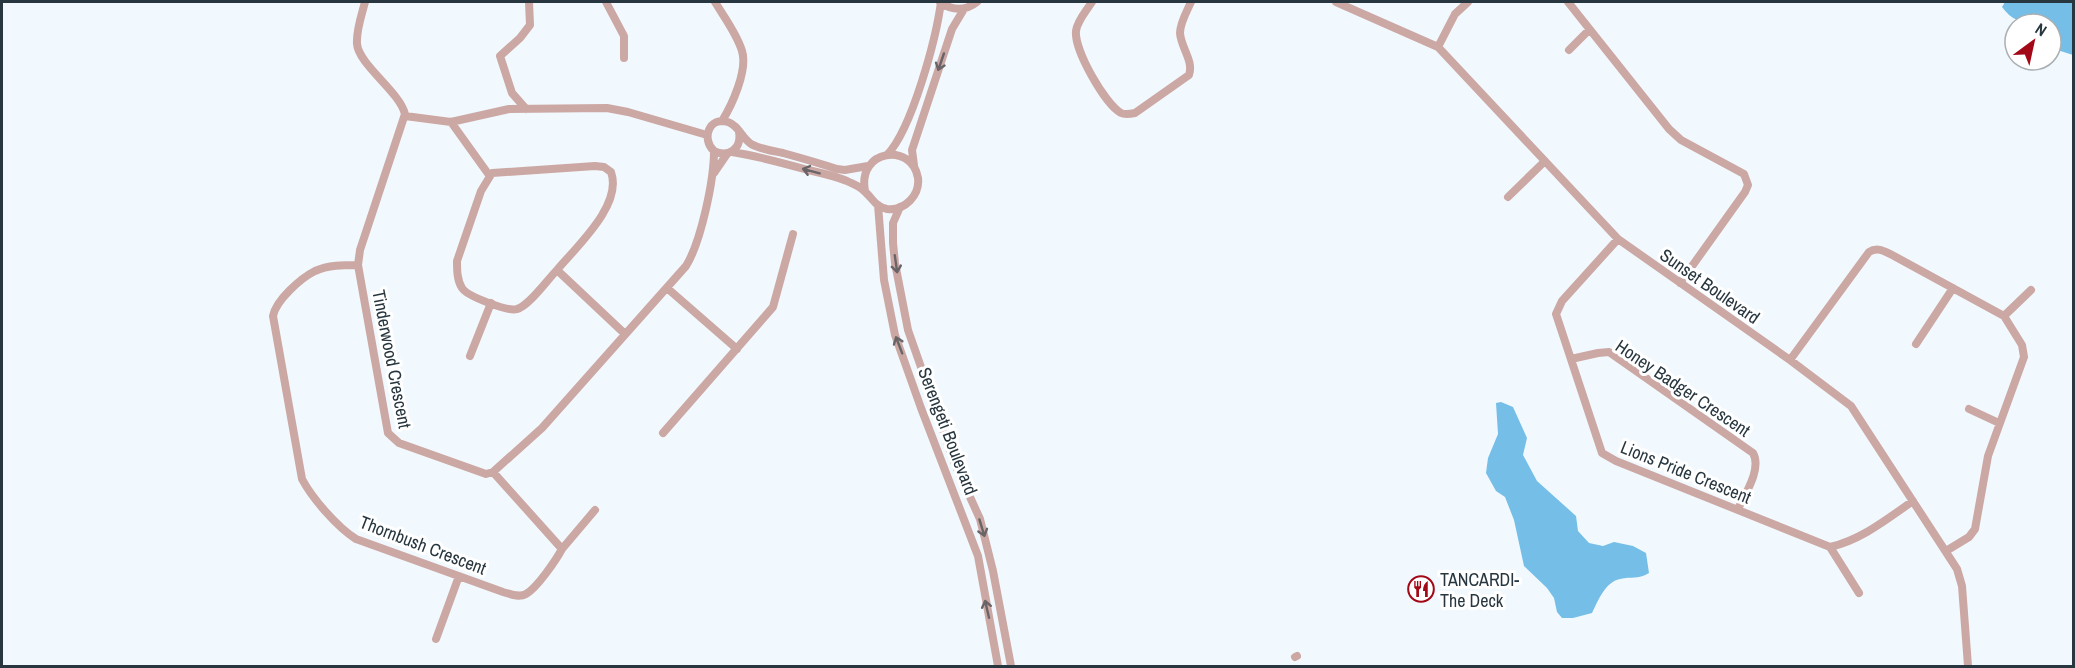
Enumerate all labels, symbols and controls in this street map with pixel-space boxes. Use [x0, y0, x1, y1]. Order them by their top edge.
north arrow [2003, 12, 2063, 72]
text: N [2031, 18, 2051, 41]
one-way arrow [934, 52, 945, 71]
one-way arrow [802, 164, 821, 176]
street label: Sunset Boulevard [1655, 242, 1765, 330]
one-way arrow [890, 253, 901, 273]
street label: Tinderwood Crescent [366, 288, 418, 430]
street label: Honey Badger Crescent [1611, 334, 1755, 442]
one-way arrow [893, 336, 904, 355]
street label: Serengeti Boulevard [912, 364, 984, 498]
street label: Lions Pride Crescent [1617, 434, 1755, 510]
street label: Thornbush Crescent [356, 509, 490, 581]
one-way arrow [977, 518, 988, 537]
place label: TANCARDI- The Deck [1440, 567, 1519, 613]
restaurant icon: TANCARDI- The Deck [1406, 574, 1436, 604]
one-way arrow [981, 600, 992, 619]

